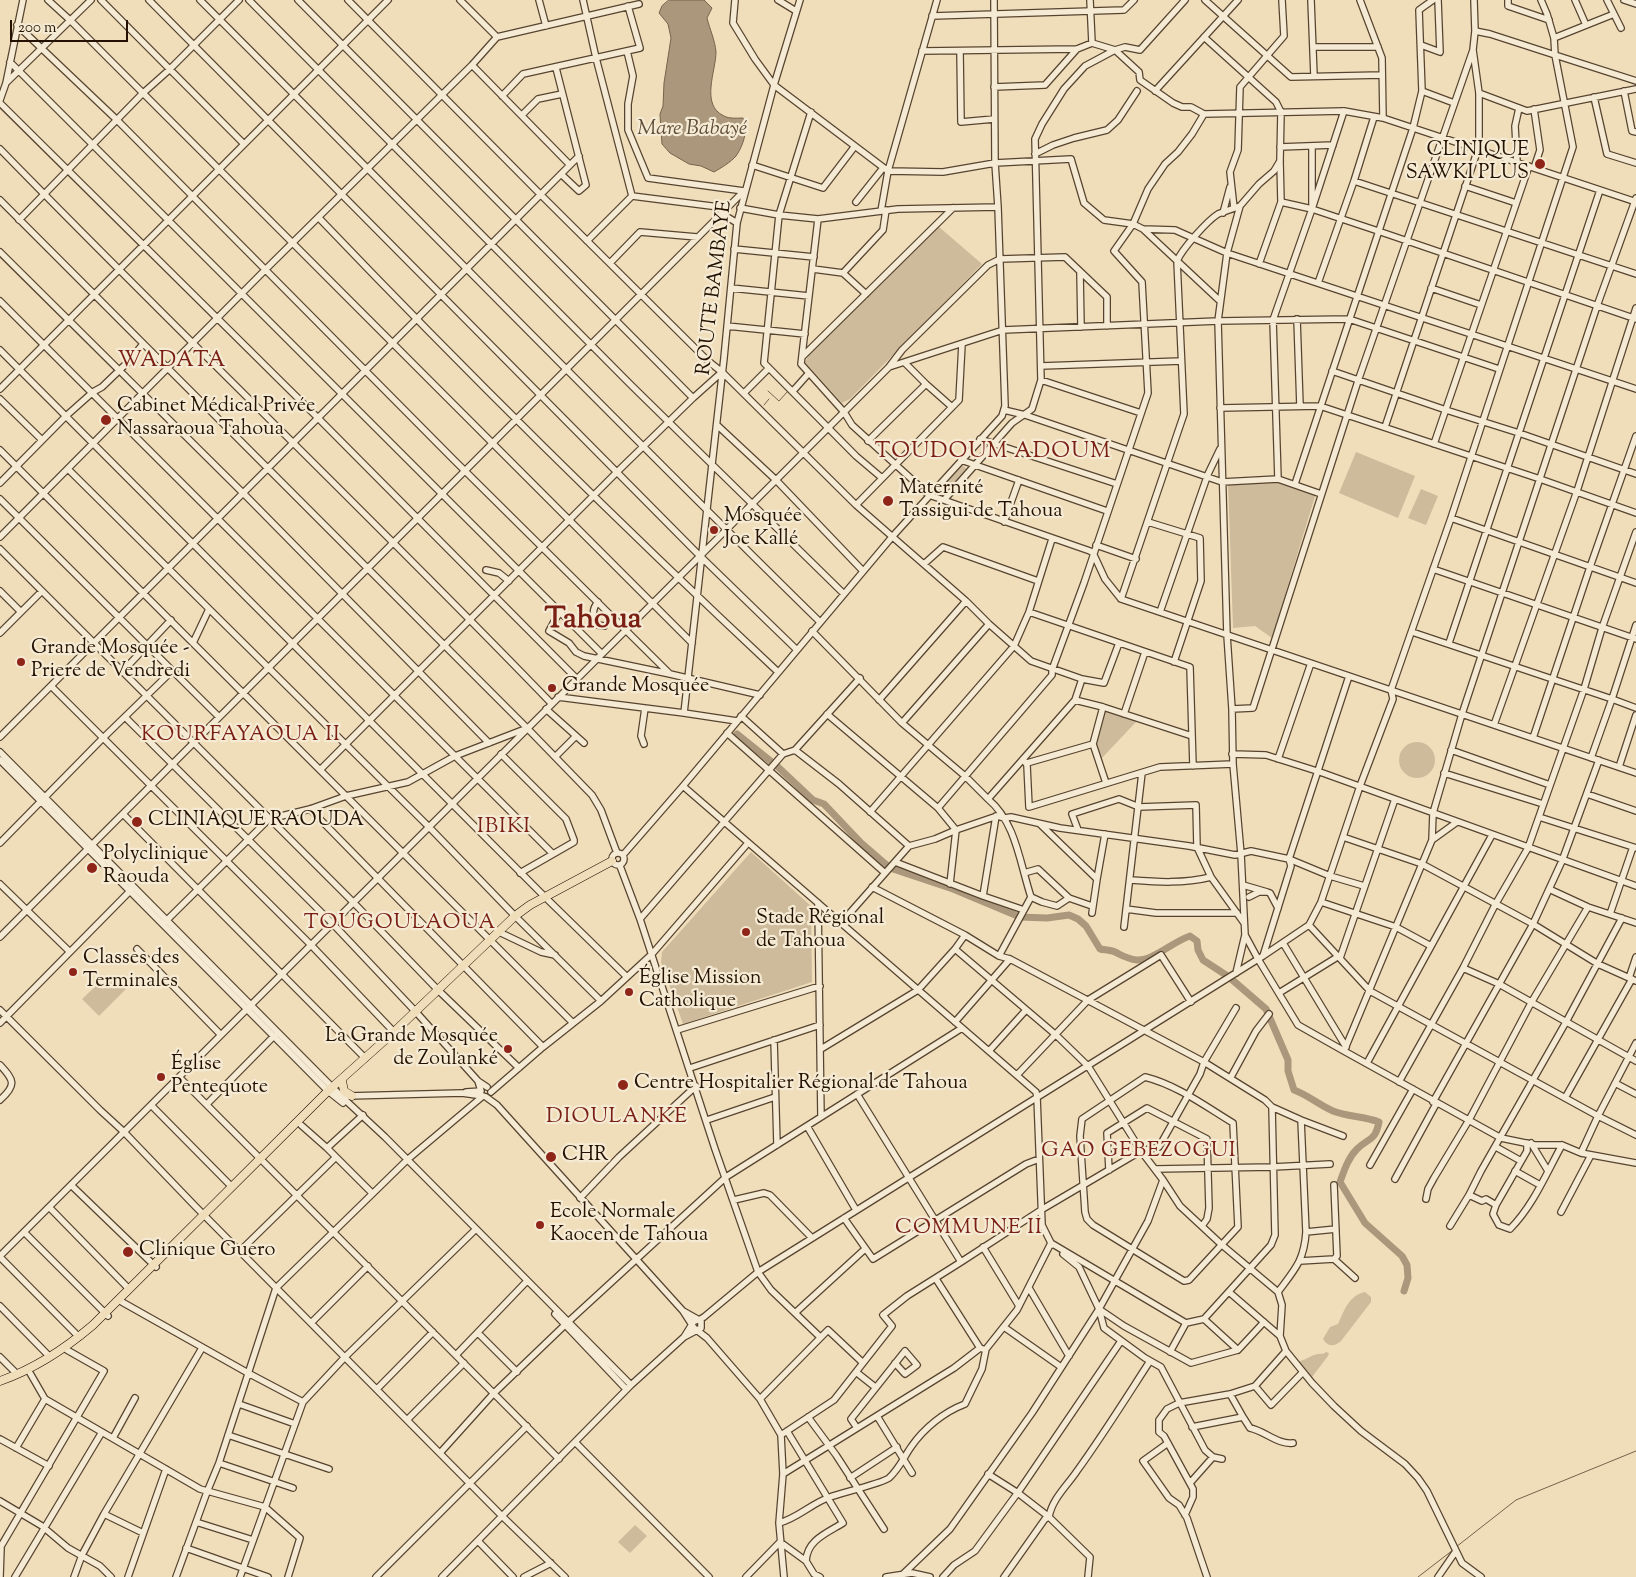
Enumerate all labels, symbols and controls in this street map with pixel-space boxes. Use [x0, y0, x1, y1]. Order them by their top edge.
scale bar [12, 10, 130, 42]
text: 200 m [18, 18, 57, 39]
water label: Mare Babayé [637, 117, 747, 143]
place label: CLINIQUE SAWKI PLUS [1406, 140, 1529, 187]
marker: CLINIQUE SAWKI PLUS [1533, 157, 1547, 171]
street label: ROUTE BAMBAYE [693, 199, 739, 377]
district label: WADATA [117, 349, 227, 375]
place label: Cabinet Médical Privée Nassaraoua Tahoua [117, 396, 315, 443]
marker: Cabinet Médical Privée Nassaraoua Tahoua [99, 413, 113, 427]
district label: TOUDOUM ADOUM [873, 440, 1113, 466]
place label: Maternité Tassigui de Tahoua [899, 478, 1062, 525]
marker: Maternité Tassigui de Tahoua [881, 494, 895, 508]
place label: Mosquée Joe Kallé [724, 506, 802, 553]
marker: Mosquée Joe Kallé [708, 524, 720, 536]
district label: Tahoua [544, 604, 642, 640]
place label: Grande Mosquée - Priere de Vendredi [31, 638, 190, 685]
marker: Grande Mosquée - Priere de Vendredi [15, 656, 27, 668]
place label: Grande Mosquée [562, 676, 709, 700]
marker: Grande Mosquée [546, 682, 558, 694]
district label: KOURFAYAOUA II [139, 723, 343, 749]
place label: CLINIAQUE RAOUDA [148, 810, 364, 834]
marker: CLINIAQUE RAOUDA [130, 815, 144, 829]
district label: IBIKI [476, 815, 532, 841]
place label: Polyclinique Raouda [103, 844, 209, 891]
marker: Polyclinique Raouda [85, 861, 99, 875]
place label: Stade Régional de Tahoua [756, 908, 884, 955]
district label: TOUGOULAOUA [302, 911, 498, 937]
marker: Stade Régional de Tahoua [740, 926, 752, 938]
place label: Classes des Terminales [83, 948, 179, 995]
marker: Classes des Terminales [67, 966, 79, 978]
place label: Église Mission Catholique [639, 968, 762, 1015]
marker: Église Mission Catholique [623, 986, 635, 998]
place label: La Grande Mosquée de Zoulanké [325, 1026, 498, 1073]
marker: La Grande Mosquée de Zoulanké [502, 1043, 514, 1055]
place label: Église Pentequote [171, 1054, 268, 1101]
marker: Église Pentequote [155, 1071, 167, 1083]
place label: Centre Hospitalier Régional de Tahoua [634, 1073, 968, 1097]
marker: Centre Hospitalier Régional de Tahoua [616, 1078, 630, 1092]
district label: DIOULANKE [545, 1105, 689, 1131]
district label: GAO GEBEZOGUI [1040, 1139, 1238, 1165]
place label: CHR [562, 1145, 608, 1169]
marker: CHR [544, 1150, 558, 1164]
place label: Ecole Normale Kaocen de Tahoua [550, 1202, 708, 1249]
district label: COMMUNE II [894, 1216, 1044, 1242]
marker: Ecole Normale Kaocen de Tahoua [534, 1219, 546, 1231]
place label: Clinique Guero [139, 1240, 276, 1264]
marker: Clinique Guero [121, 1245, 135, 1259]

